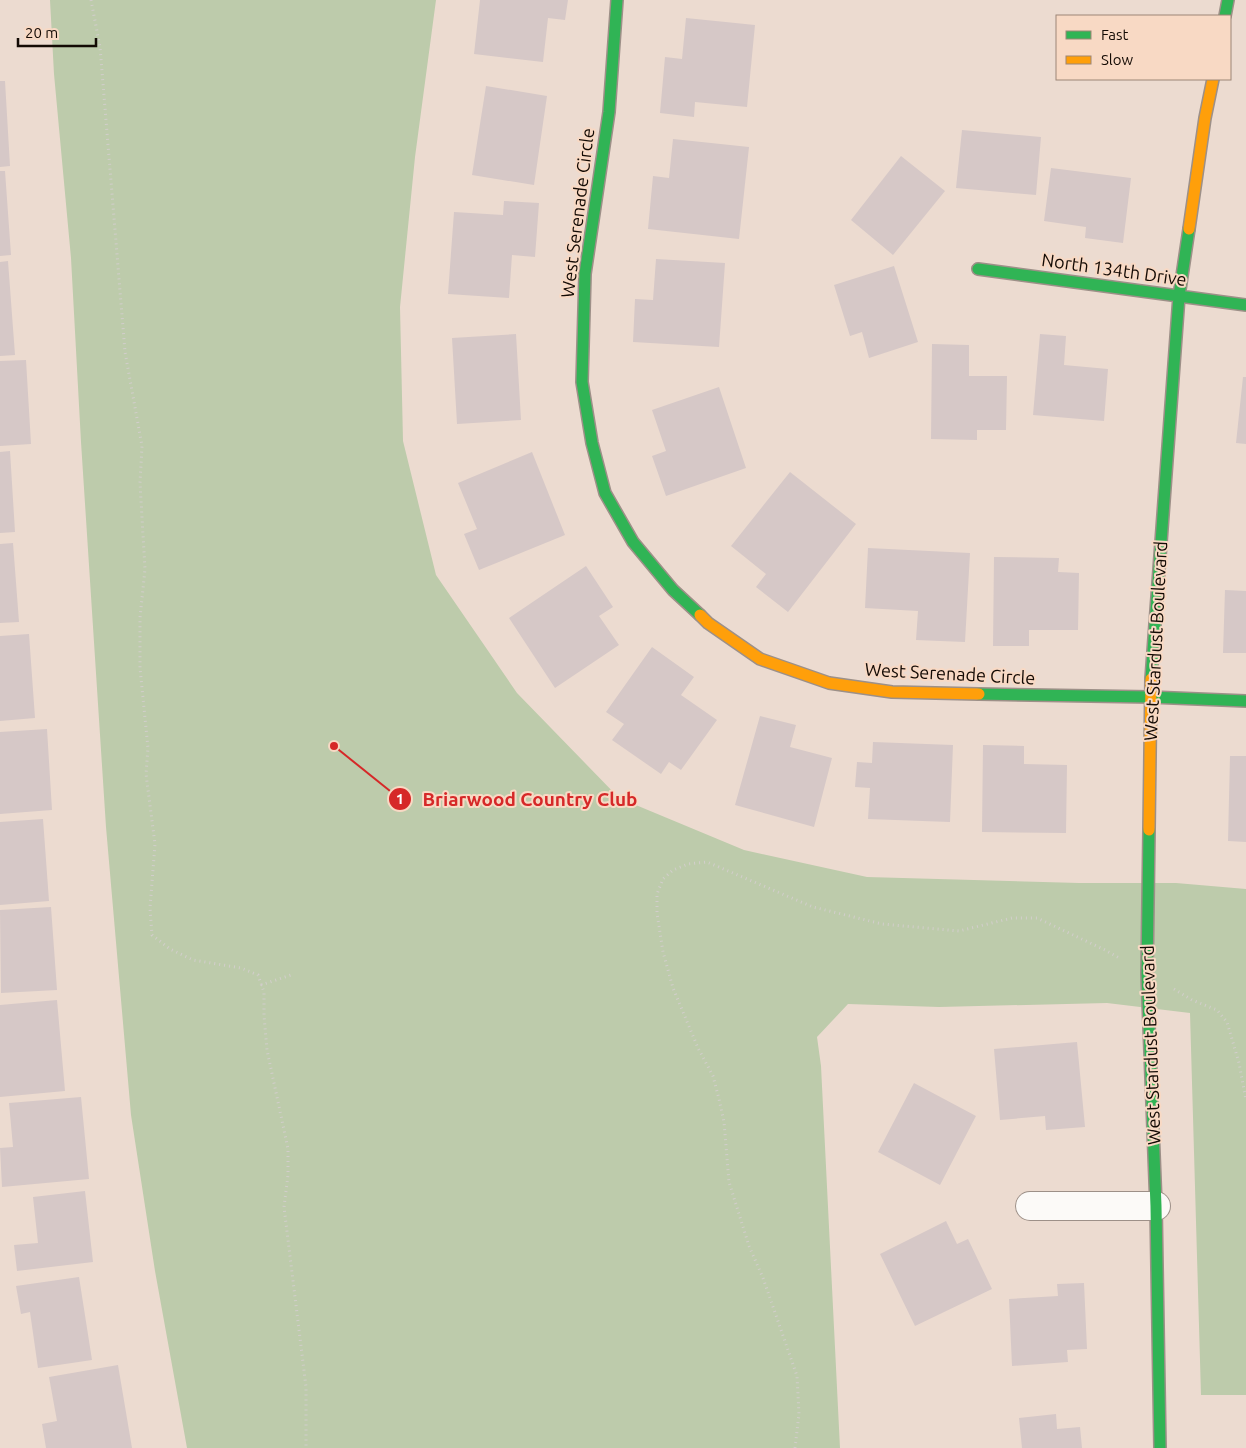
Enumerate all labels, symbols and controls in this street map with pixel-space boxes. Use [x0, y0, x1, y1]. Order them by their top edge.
scale bar [18, 15, 95, 47]
legend [1056, 15, 1231, 80]
text: 20 m [25, 24, 58, 41]
text: Fast [1101, 26, 1129, 43]
text: Slow [1101, 51, 1134, 68]
street label: West Serenade Circle [557, 127, 597, 299]
street label: North 134th Drive [1040, 249, 1188, 289]
street label: West Stardust Boulevard [1140, 541, 1170, 741]
street label: West Serenade Circle [864, 659, 1036, 687]
callout: Briarwood Country Club [388, 782, 648, 816]
text: Briarwood Country Club [423, 788, 637, 810]
text: 1 [396, 790, 404, 807]
street label: West Stardust Boulevard [1137, 945, 1163, 1145]

